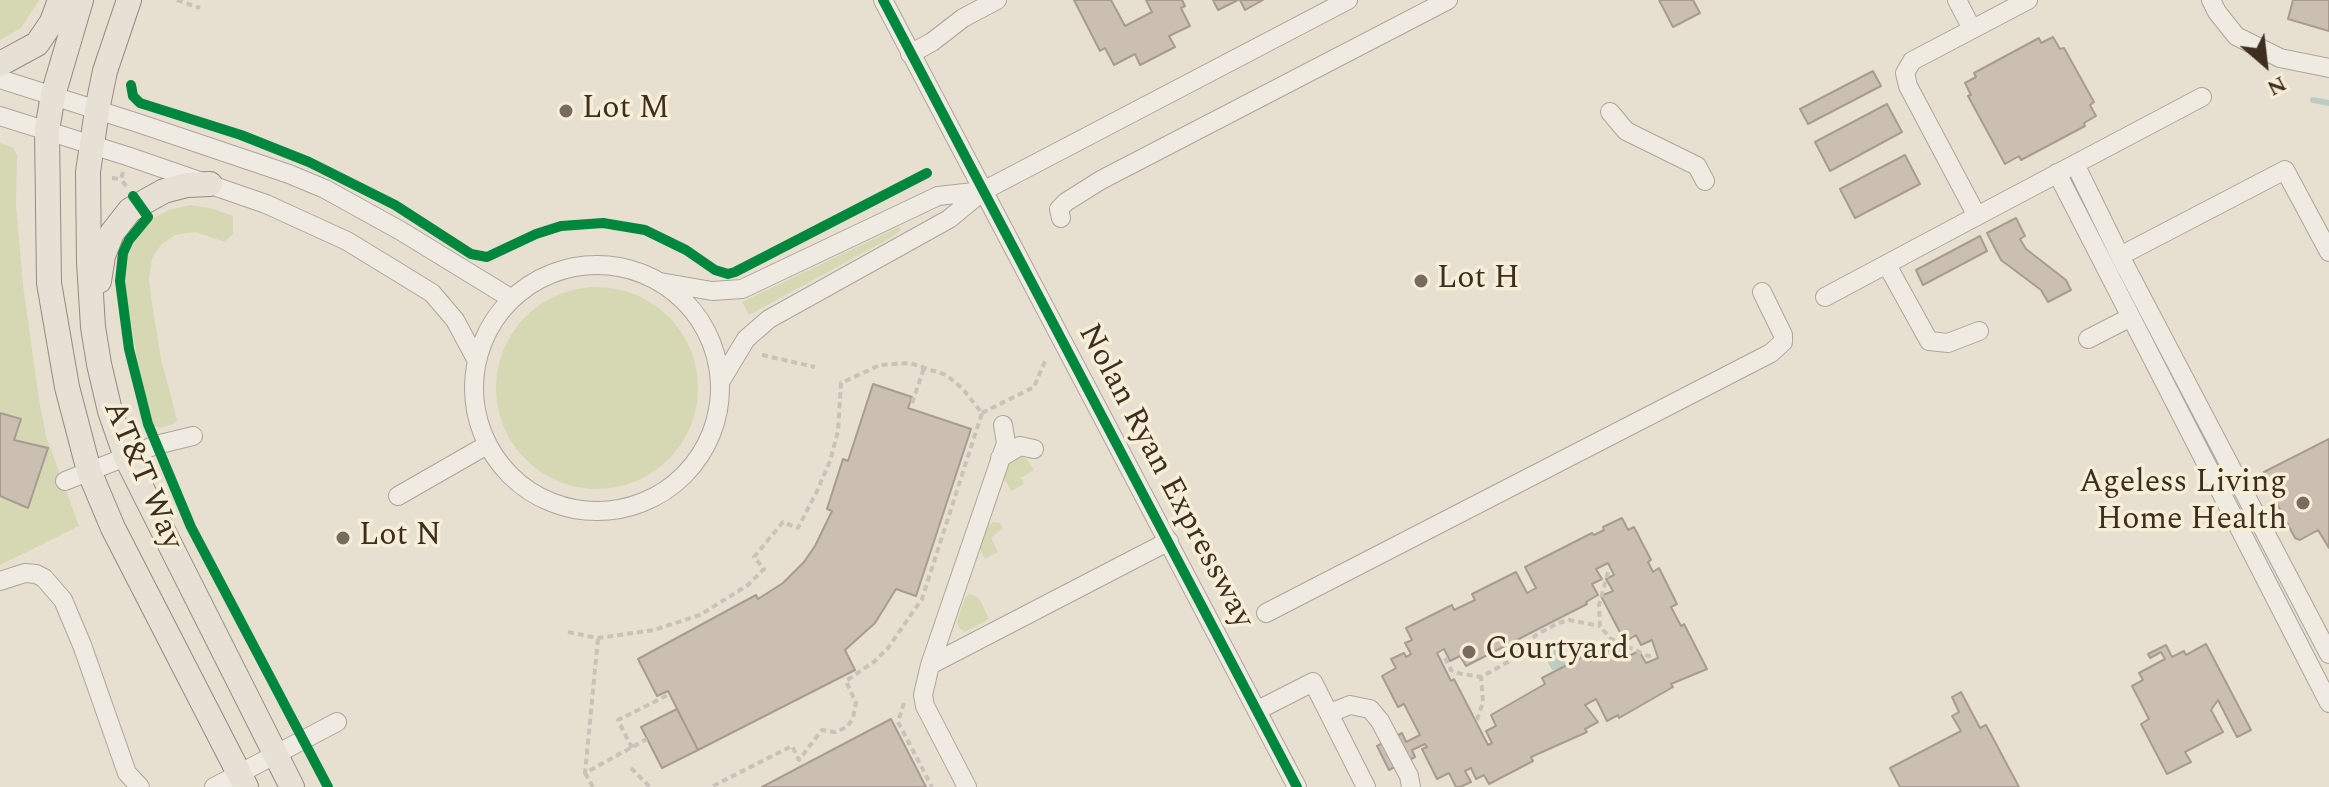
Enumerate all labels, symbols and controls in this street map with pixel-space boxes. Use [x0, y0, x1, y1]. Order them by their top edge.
north arrow [2225, 24, 2305, 104]
text: N [2261, 67, 2292, 104]
place label: Lot M [582, 92, 670, 130]
marker: Lot M [557, 102, 575, 120]
place label: Lot H [1437, 262, 1520, 300]
marker: Lot H [1412, 272, 1430, 290]
street label: Nolan Ryan Expressway [1068, 318, 1260, 636]
street label: AT&T Way [92, 396, 190, 556]
place label: Ageless Living Home Health [2079, 466, 2287, 541]
marker: Ageless Living Home Health [2294, 494, 2312, 512]
place label: Lot N [359, 519, 441, 557]
marker: Lot N [334, 529, 352, 547]
place label: Courtyard [1485, 633, 1629, 671]
marker: Courtyard [1460, 643, 1478, 661]

